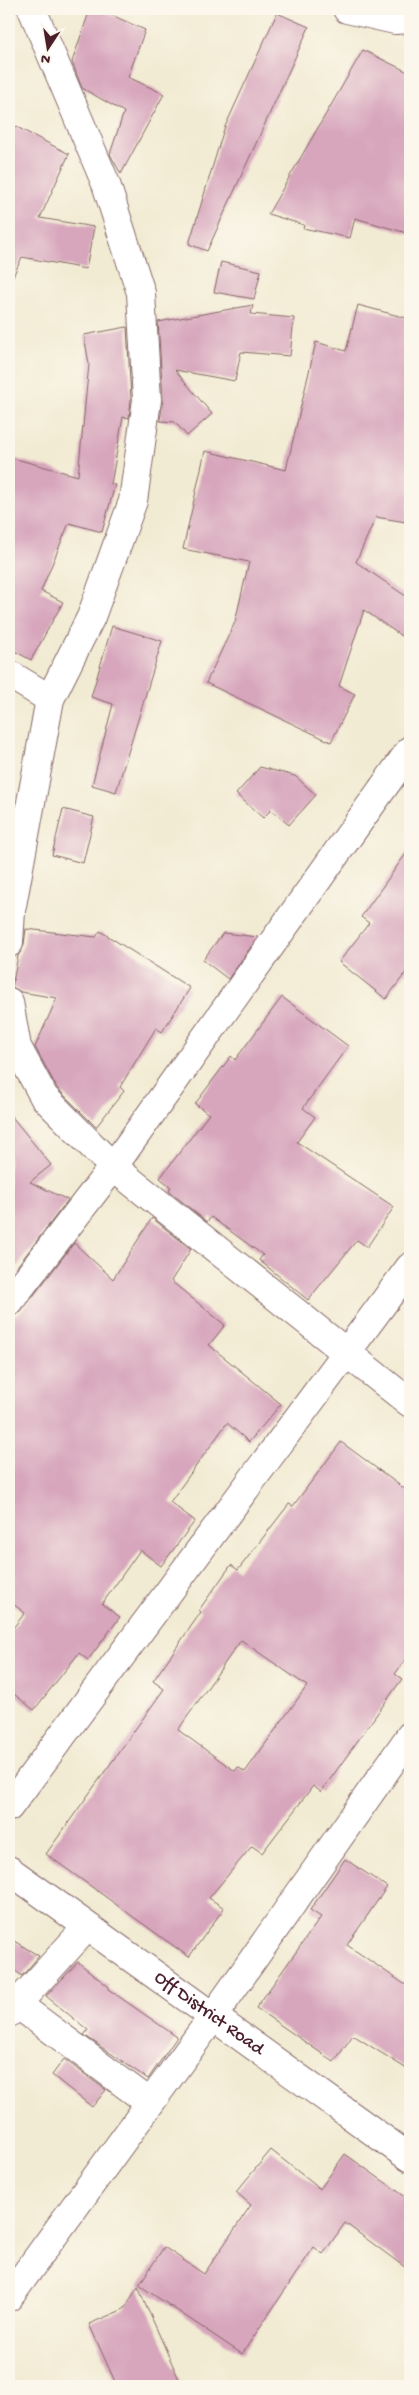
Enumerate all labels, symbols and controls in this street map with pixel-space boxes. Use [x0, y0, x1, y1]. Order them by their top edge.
north arrow [22, 22, 72, 72]
text: N [40, 49, 52, 68]
street label: Off District Road [149, 1966, 270, 2062]

